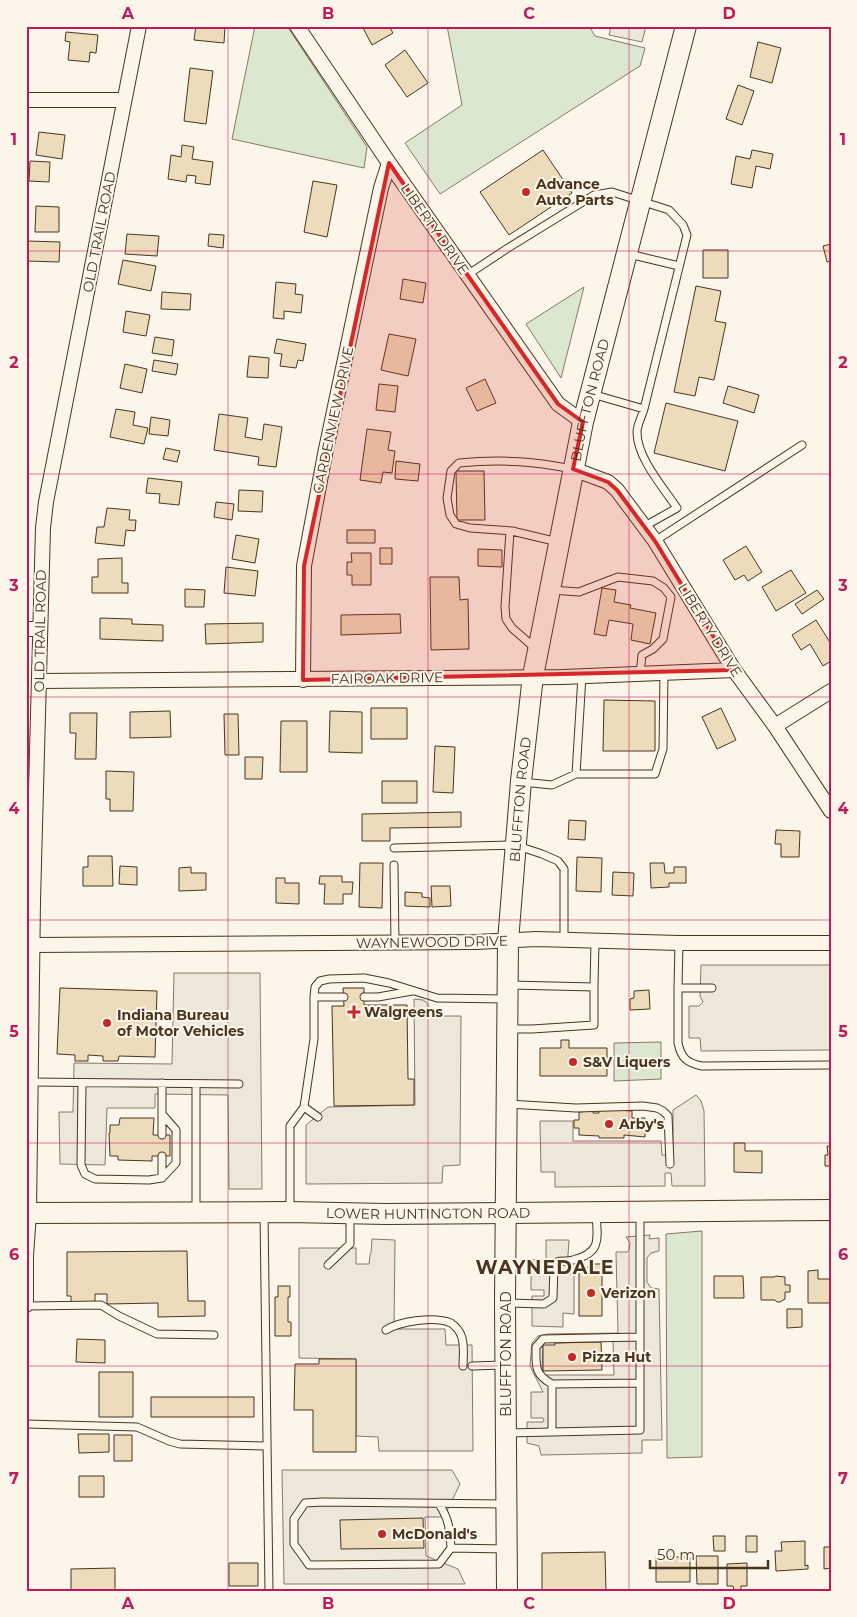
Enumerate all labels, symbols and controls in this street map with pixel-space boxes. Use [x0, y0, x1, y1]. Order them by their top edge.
text: A [121, 4, 135, 23]
text: B [322, 4, 334, 23]
text: C [523, 4, 535, 23]
text: D [722, 4, 736, 23]
text: 1 [11, 130, 17, 149]
text: 1 [840, 130, 846, 149]
street label: OLD TRAIL ROAD [78, 170, 120, 294]
place label: Advance Auto Parts [535, 175, 614, 209]
street label: LIBERTY DRIVE [397, 180, 473, 278]
marker: Advance Auto Parts [520, 186, 532, 198]
street label: BLUFFTON ROAD [566, 337, 613, 463]
street label: GARDENVIEW DRIVE [309, 345, 357, 495]
text: 2 [9, 353, 19, 372]
text: 2 [838, 353, 848, 372]
street label: OLD TRAIL ROAD [30, 569, 50, 693]
text: 3 [8, 576, 19, 595]
text: 3 [837, 576, 848, 595]
street label: LIBERTY DRIVE [674, 580, 746, 680]
street label: FAIROAK DRIVE [330, 668, 444, 688]
street label: BLUFFTON ROAD [505, 736, 535, 863]
text: 4 [8, 799, 20, 818]
text: 4 [837, 799, 849, 818]
street label: WAYNEWOOD DRIVE [356, 932, 508, 952]
place label: Walgreens [364, 1003, 443, 1021]
place label: Indiana Bureau of Motor Vehicles [117, 1006, 245, 1040]
marker: Walgreens [348, 1006, 360, 1018]
marker: Indiana Bureau of Motor Vehicles [101, 1017, 113, 1029]
text: 5 [9, 1022, 19, 1041]
text: 5 [838, 1022, 848, 1041]
place label: S&V Liquers [583, 1053, 671, 1071]
marker: S&V Liquers [567, 1056, 579, 1068]
place label: Arby's [618, 1115, 665, 1133]
marker: Arby's [603, 1118, 615, 1130]
street label: LOWER HUNTINGTON ROAD [326, 1204, 530, 1223]
text: 6 [9, 1245, 19, 1264]
text: 6 [838, 1245, 848, 1264]
district label: WAYNEDALE [476, 1256, 614, 1279]
place label: Verizon [600, 1284, 656, 1302]
marker: Verizon [585, 1287, 597, 1299]
street label: BLUFFTON ROAD [497, 1291, 515, 1417]
place label: Pizza Hut [582, 1348, 651, 1366]
marker: Pizza Hut [566, 1351, 578, 1363]
text: 7 [9, 1469, 19, 1488]
text: 7 [838, 1469, 848, 1488]
place label: McDonald's [392, 1525, 478, 1543]
marker: McDonald's [376, 1528, 388, 1540]
scale bar [650, 1537, 767, 1569]
text: 50 m [657, 1545, 695, 1564]
text: A [121, 1594, 135, 1613]
text: B [322, 1594, 334, 1613]
text: C [523, 1594, 535, 1613]
text: D [722, 1594, 736, 1613]

